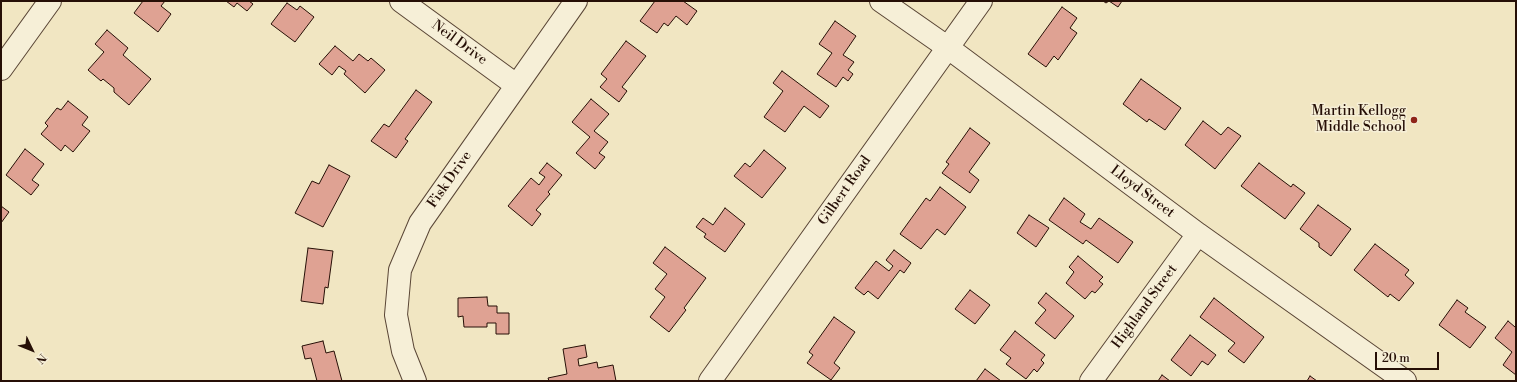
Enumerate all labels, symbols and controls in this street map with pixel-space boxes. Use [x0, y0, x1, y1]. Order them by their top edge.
street label: Neil Drive [428, 17, 490, 69]
place label: Martin Kellogg Middle School [1311, 104, 1406, 136]
marker: Martin Kellogg Middle School [1409, 115, 1419, 125]
street label: Fisk Drive [424, 148, 476, 212]
street label: Gilbert Road [815, 153, 875, 229]
street label: Lloyd Street [1106, 162, 1178, 222]
street label: Highland Street [1109, 262, 1181, 352]
north arrow [12, 330, 52, 370]
scale bar [1377, 344, 1441, 370]
text: N [33, 350, 49, 366]
text: 20 m [1382, 351, 1410, 366]

